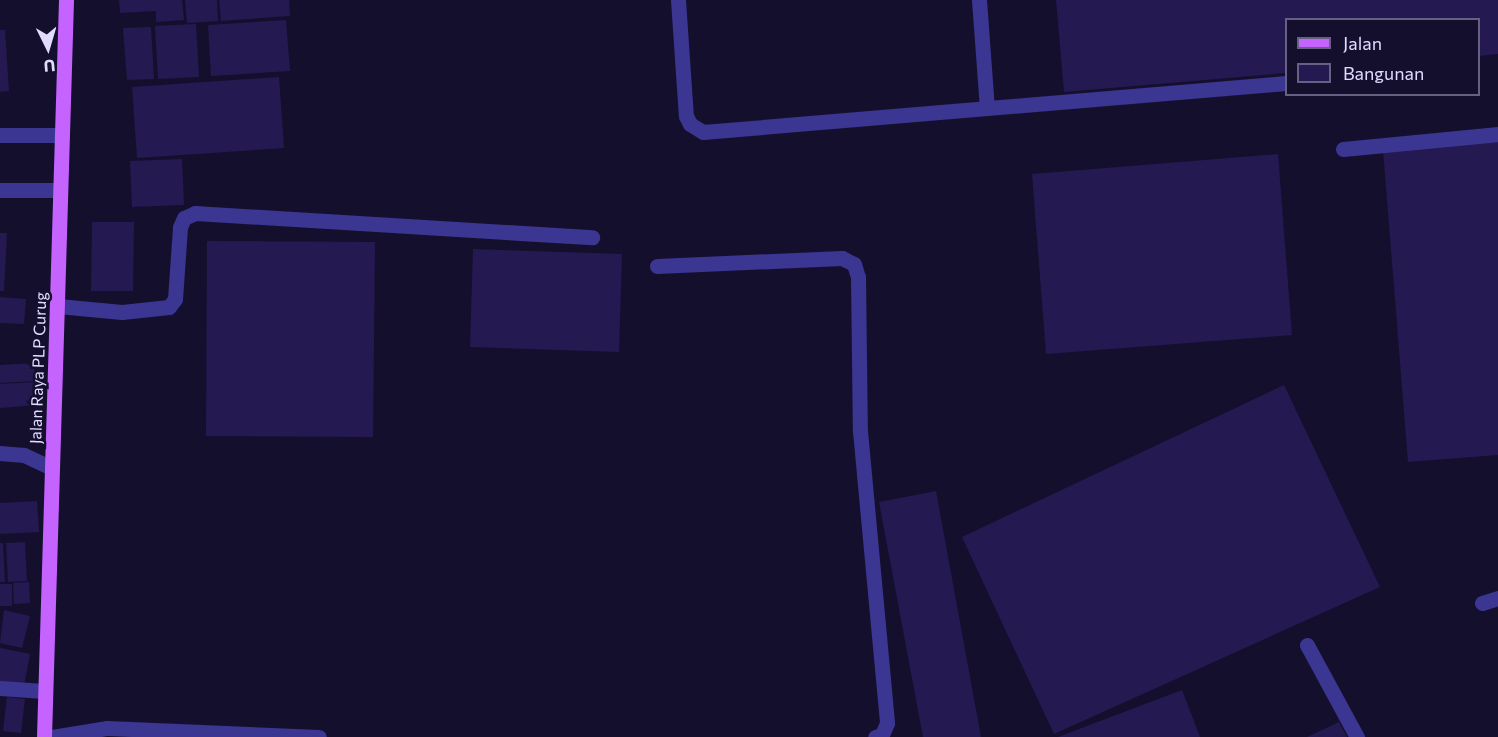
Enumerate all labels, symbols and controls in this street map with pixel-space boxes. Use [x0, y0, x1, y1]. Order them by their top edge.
north arrow [18, 18, 78, 78]
legend [1285, 18, 1480, 96]
text: Jalan [1343, 32, 1382, 54]
text: U [43, 56, 56, 76]
text: Bangunan [1343, 62, 1424, 84]
street label: Jalan Raya PLP Curug [26, 292, 50, 444]

